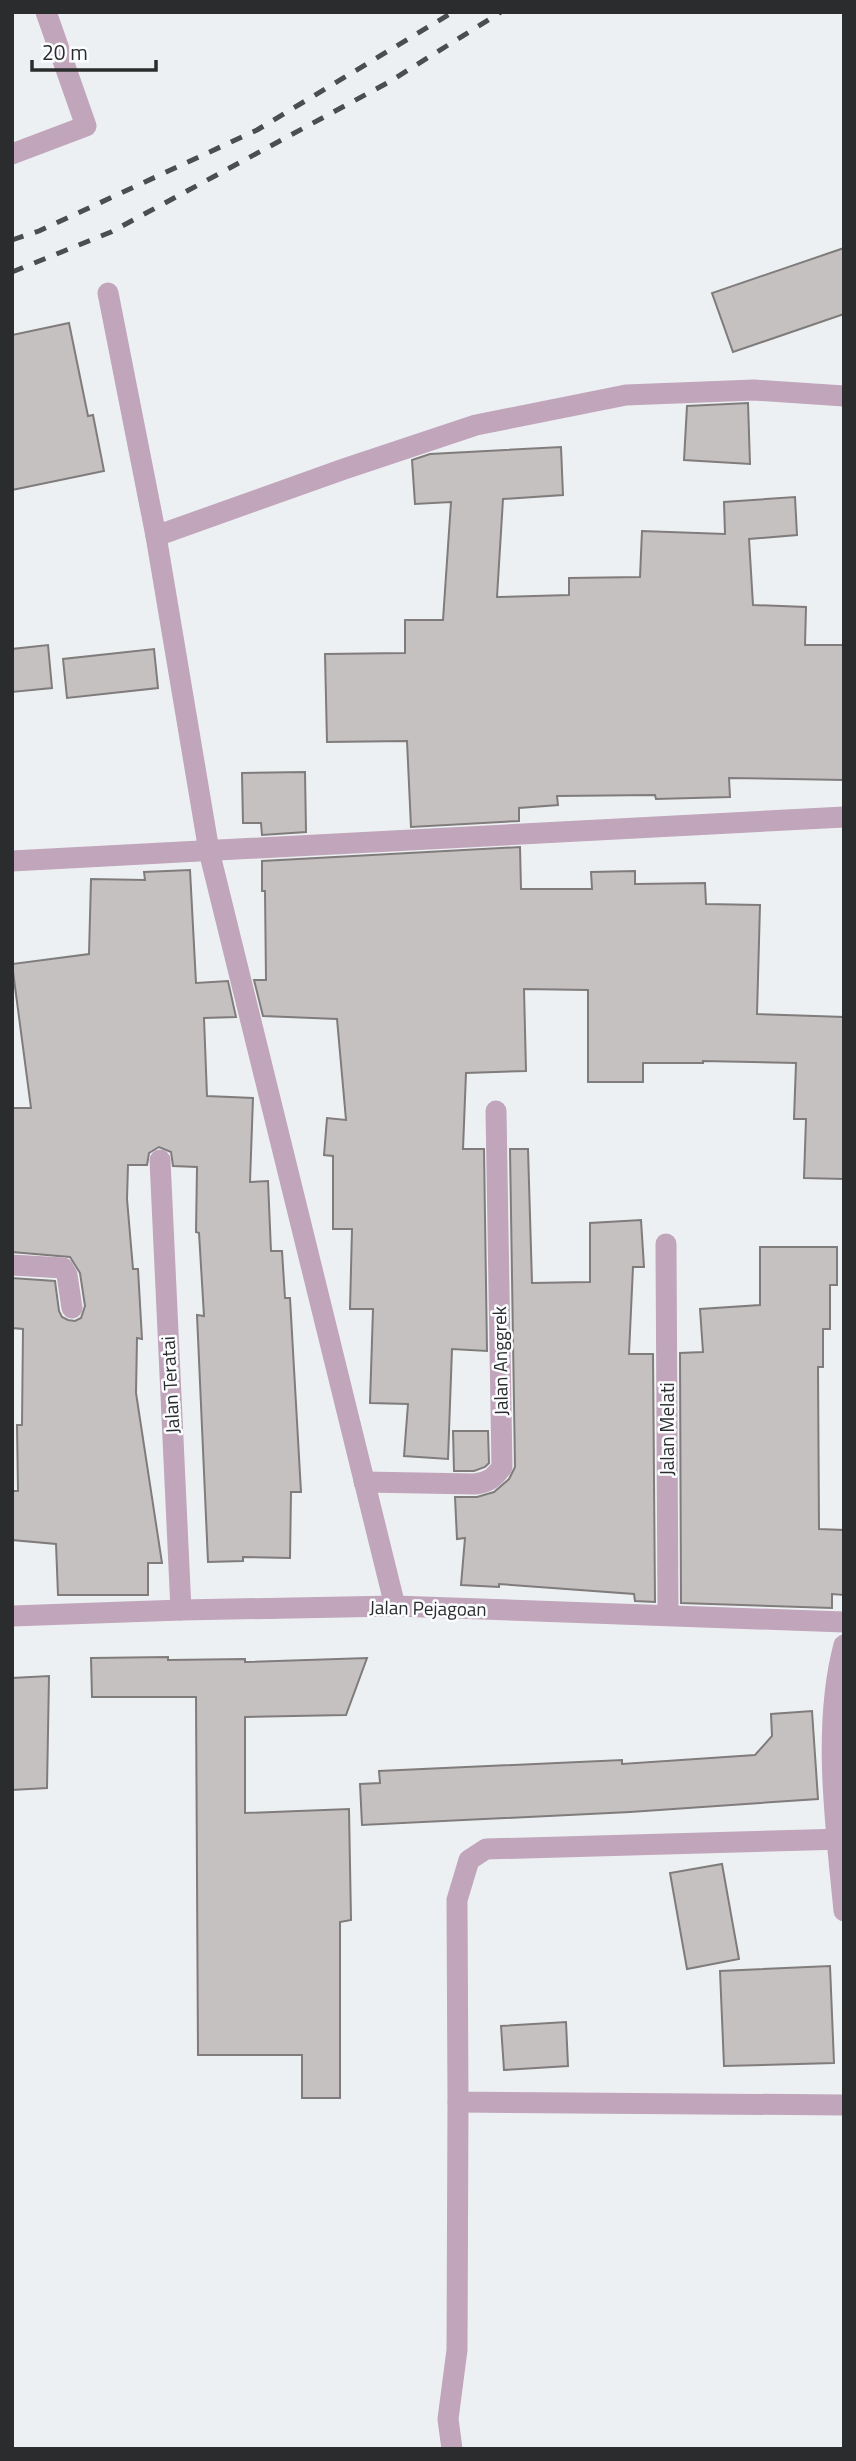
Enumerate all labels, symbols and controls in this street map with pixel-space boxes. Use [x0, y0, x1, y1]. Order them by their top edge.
scale bar [32, 28, 156, 72]
text: 20 m [42, 36, 88, 68]
street label: Jalan Anggrek [484, 1306, 515, 1416]
street label: Jalan Teratai [152, 1336, 187, 1435]
street label: Jalan Melati [652, 1382, 681, 1476]
street label: Jalan Pejagoan [369, 1592, 487, 1623]

